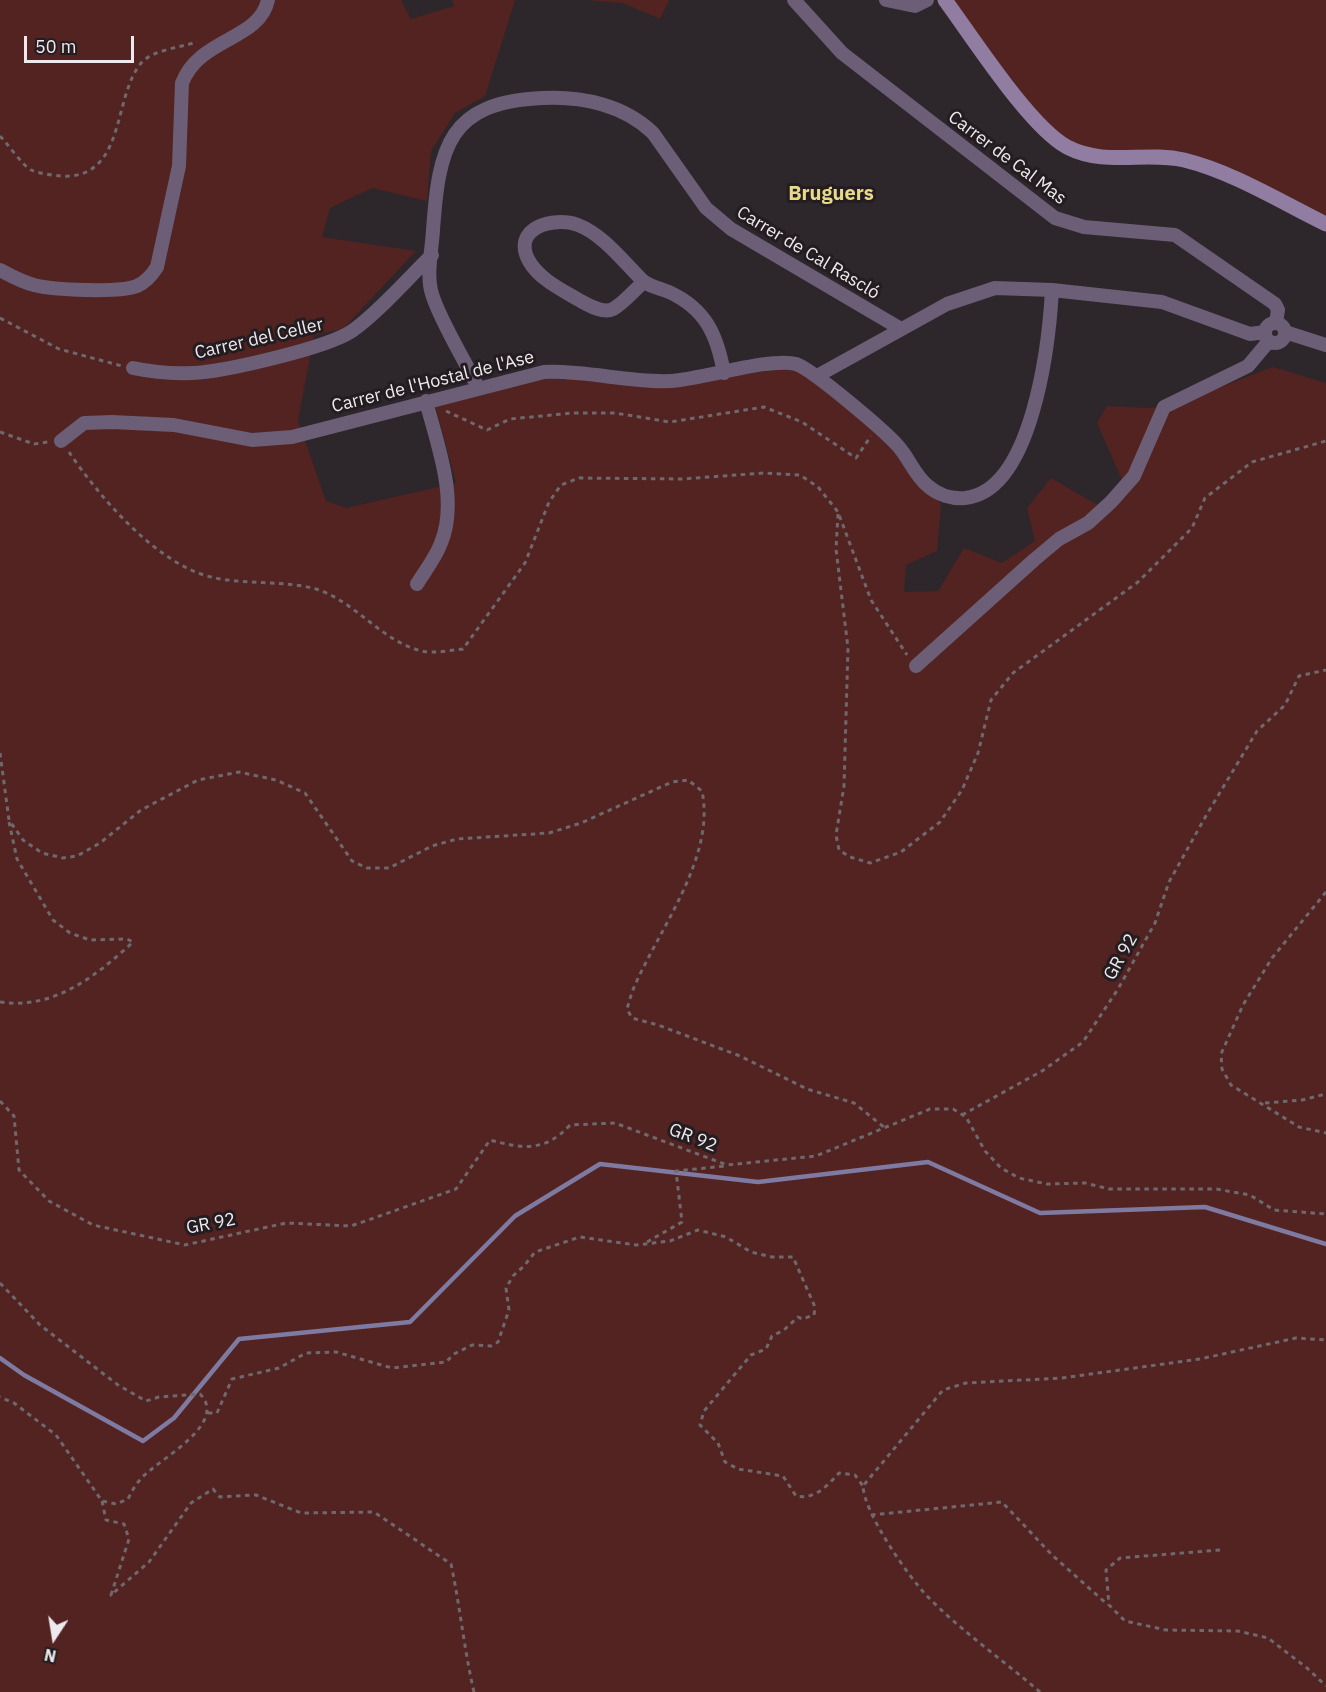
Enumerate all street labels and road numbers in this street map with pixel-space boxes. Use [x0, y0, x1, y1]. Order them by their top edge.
street label: Carrer de Cal Mas [944, 107, 1070, 209]
street label: Carrer de Cal Rascló [733, 202, 883, 304]
street label: Carrer del Celler [193, 314, 325, 364]
street label: Carrer de l'Hostal de l'Ase [329, 346, 537, 418]
street label: GR 92 [1099, 930, 1143, 984]
street label: GR 92 [666, 1119, 720, 1157]
street label: GR 92 [184, 1209, 238, 1239]

